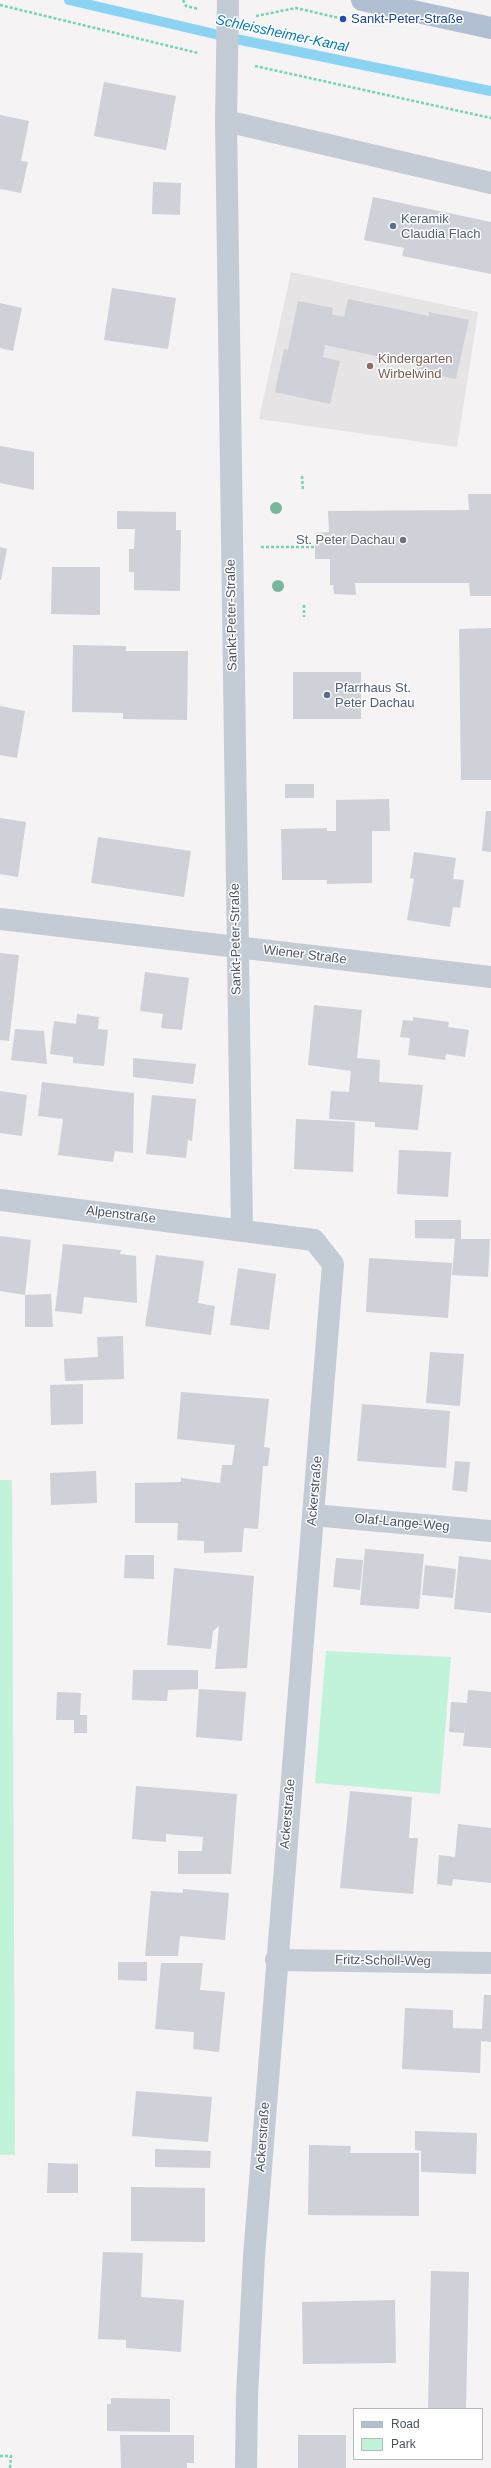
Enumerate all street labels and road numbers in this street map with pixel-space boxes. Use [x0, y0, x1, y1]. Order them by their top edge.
street label: Sankt-Peter-Straße [223, 559, 241, 671]
street label: Sankt-Peter-Straße [227, 883, 245, 995]
street label: Wiener Straße [262, 942, 348, 968]
street label: Alpenstraße [85, 1203, 157, 1227]
street label: Ackerstraße [304, 1455, 326, 1527]
street label: Olaf-Lange-Weg [354, 1511, 450, 1535]
street label: Ackerstraße [277, 1778, 299, 1850]
street label: Fritz-Scholl-Weg [335, 1952, 431, 1970]
street label: Ackerstraße [253, 2102, 273, 2172]

